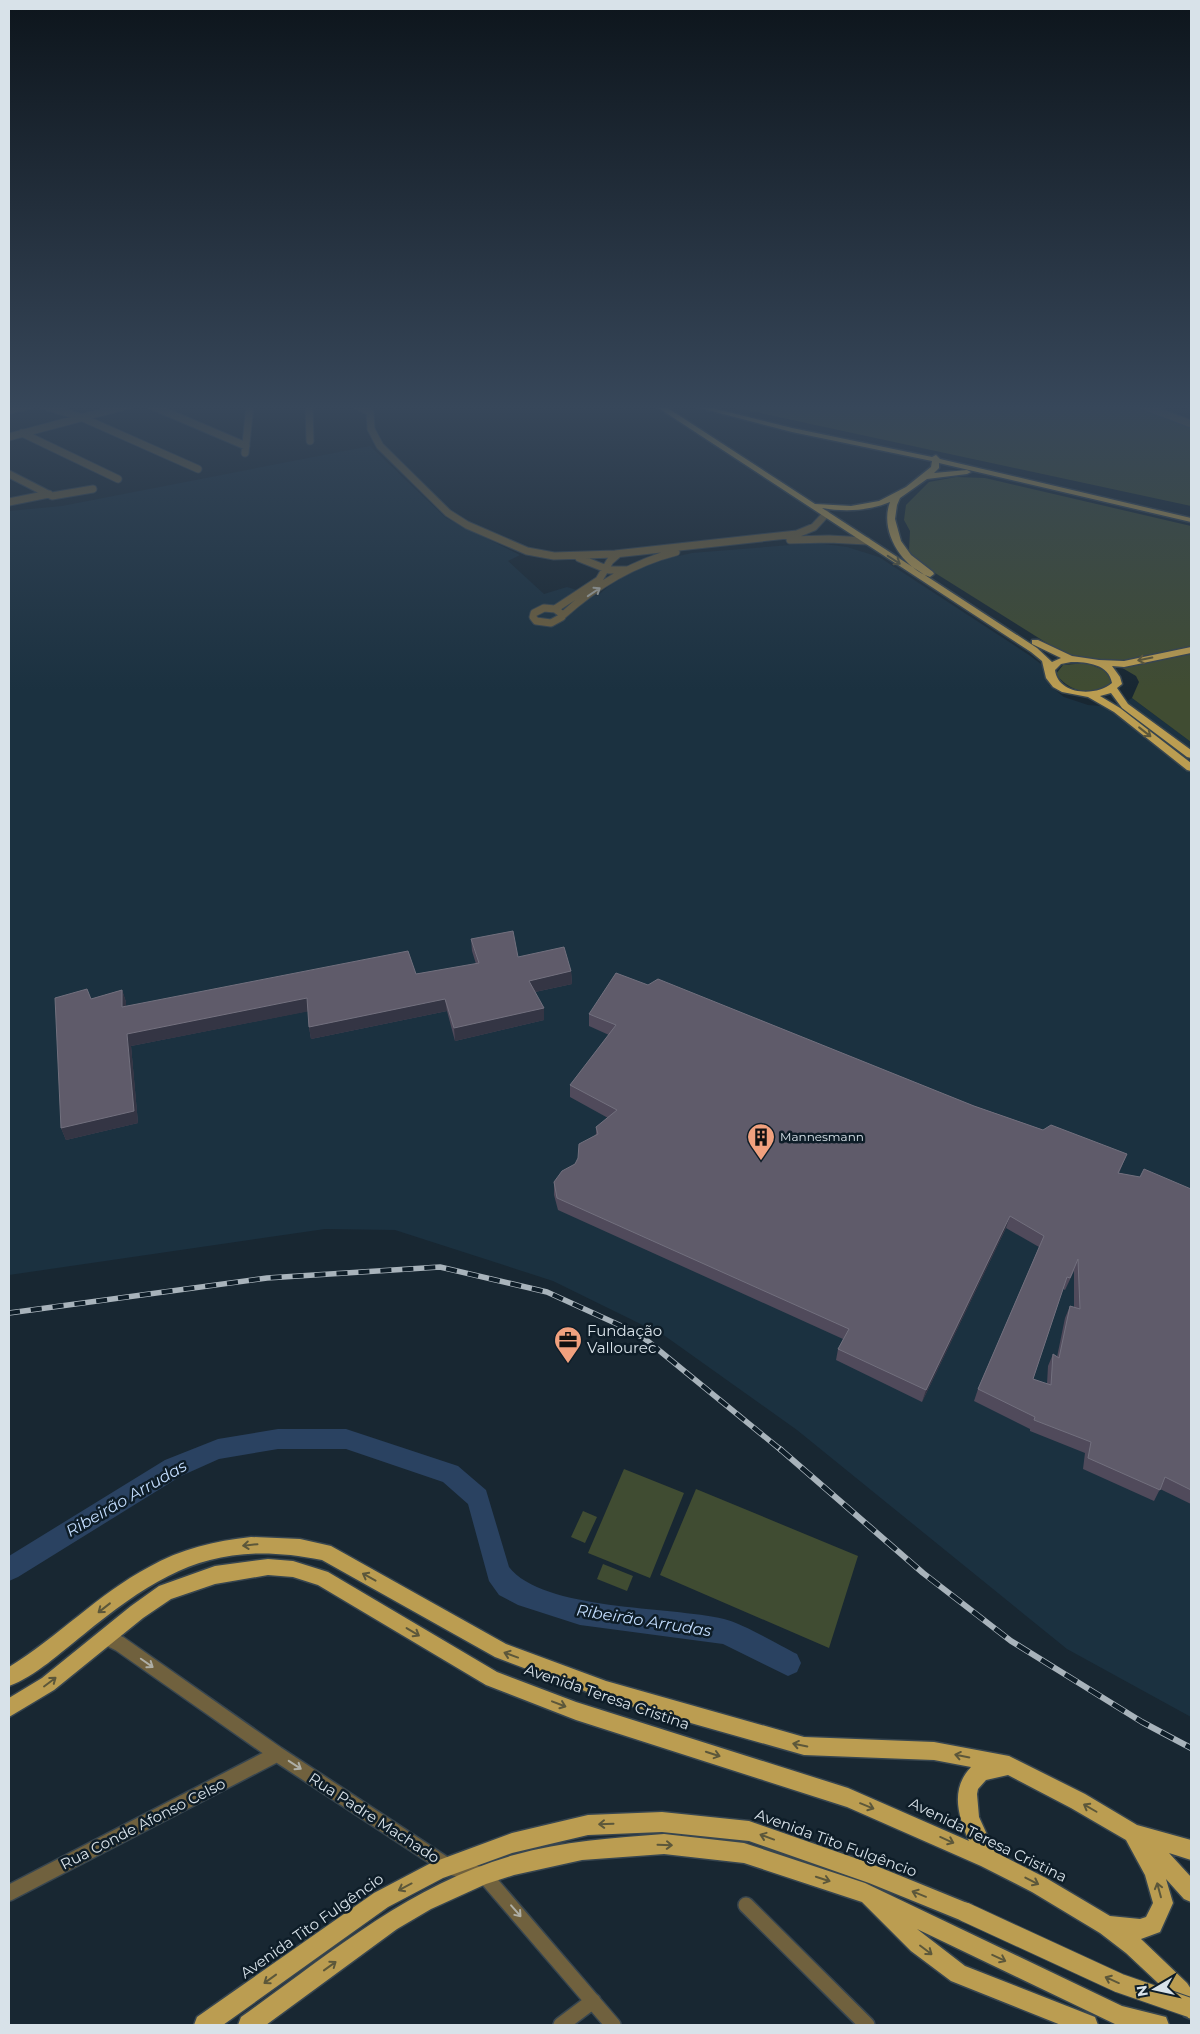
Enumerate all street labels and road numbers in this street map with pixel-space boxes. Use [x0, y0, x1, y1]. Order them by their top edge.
street label: Avenida Teresa Cristina [522, 1659, 692, 1734]
street label: Rua Padre Machado [305, 1768, 443, 1867]
street label: Rua Conde Afonso Celso [57, 1774, 228, 1873]
street label: Avenida Teresa Cristina [906, 1793, 1070, 1886]
street label: Avenida Tito Fulgêncio [753, 1804, 920, 1881]
street label: Avenida Tito Fulgêncio [236, 1869, 387, 1982]

